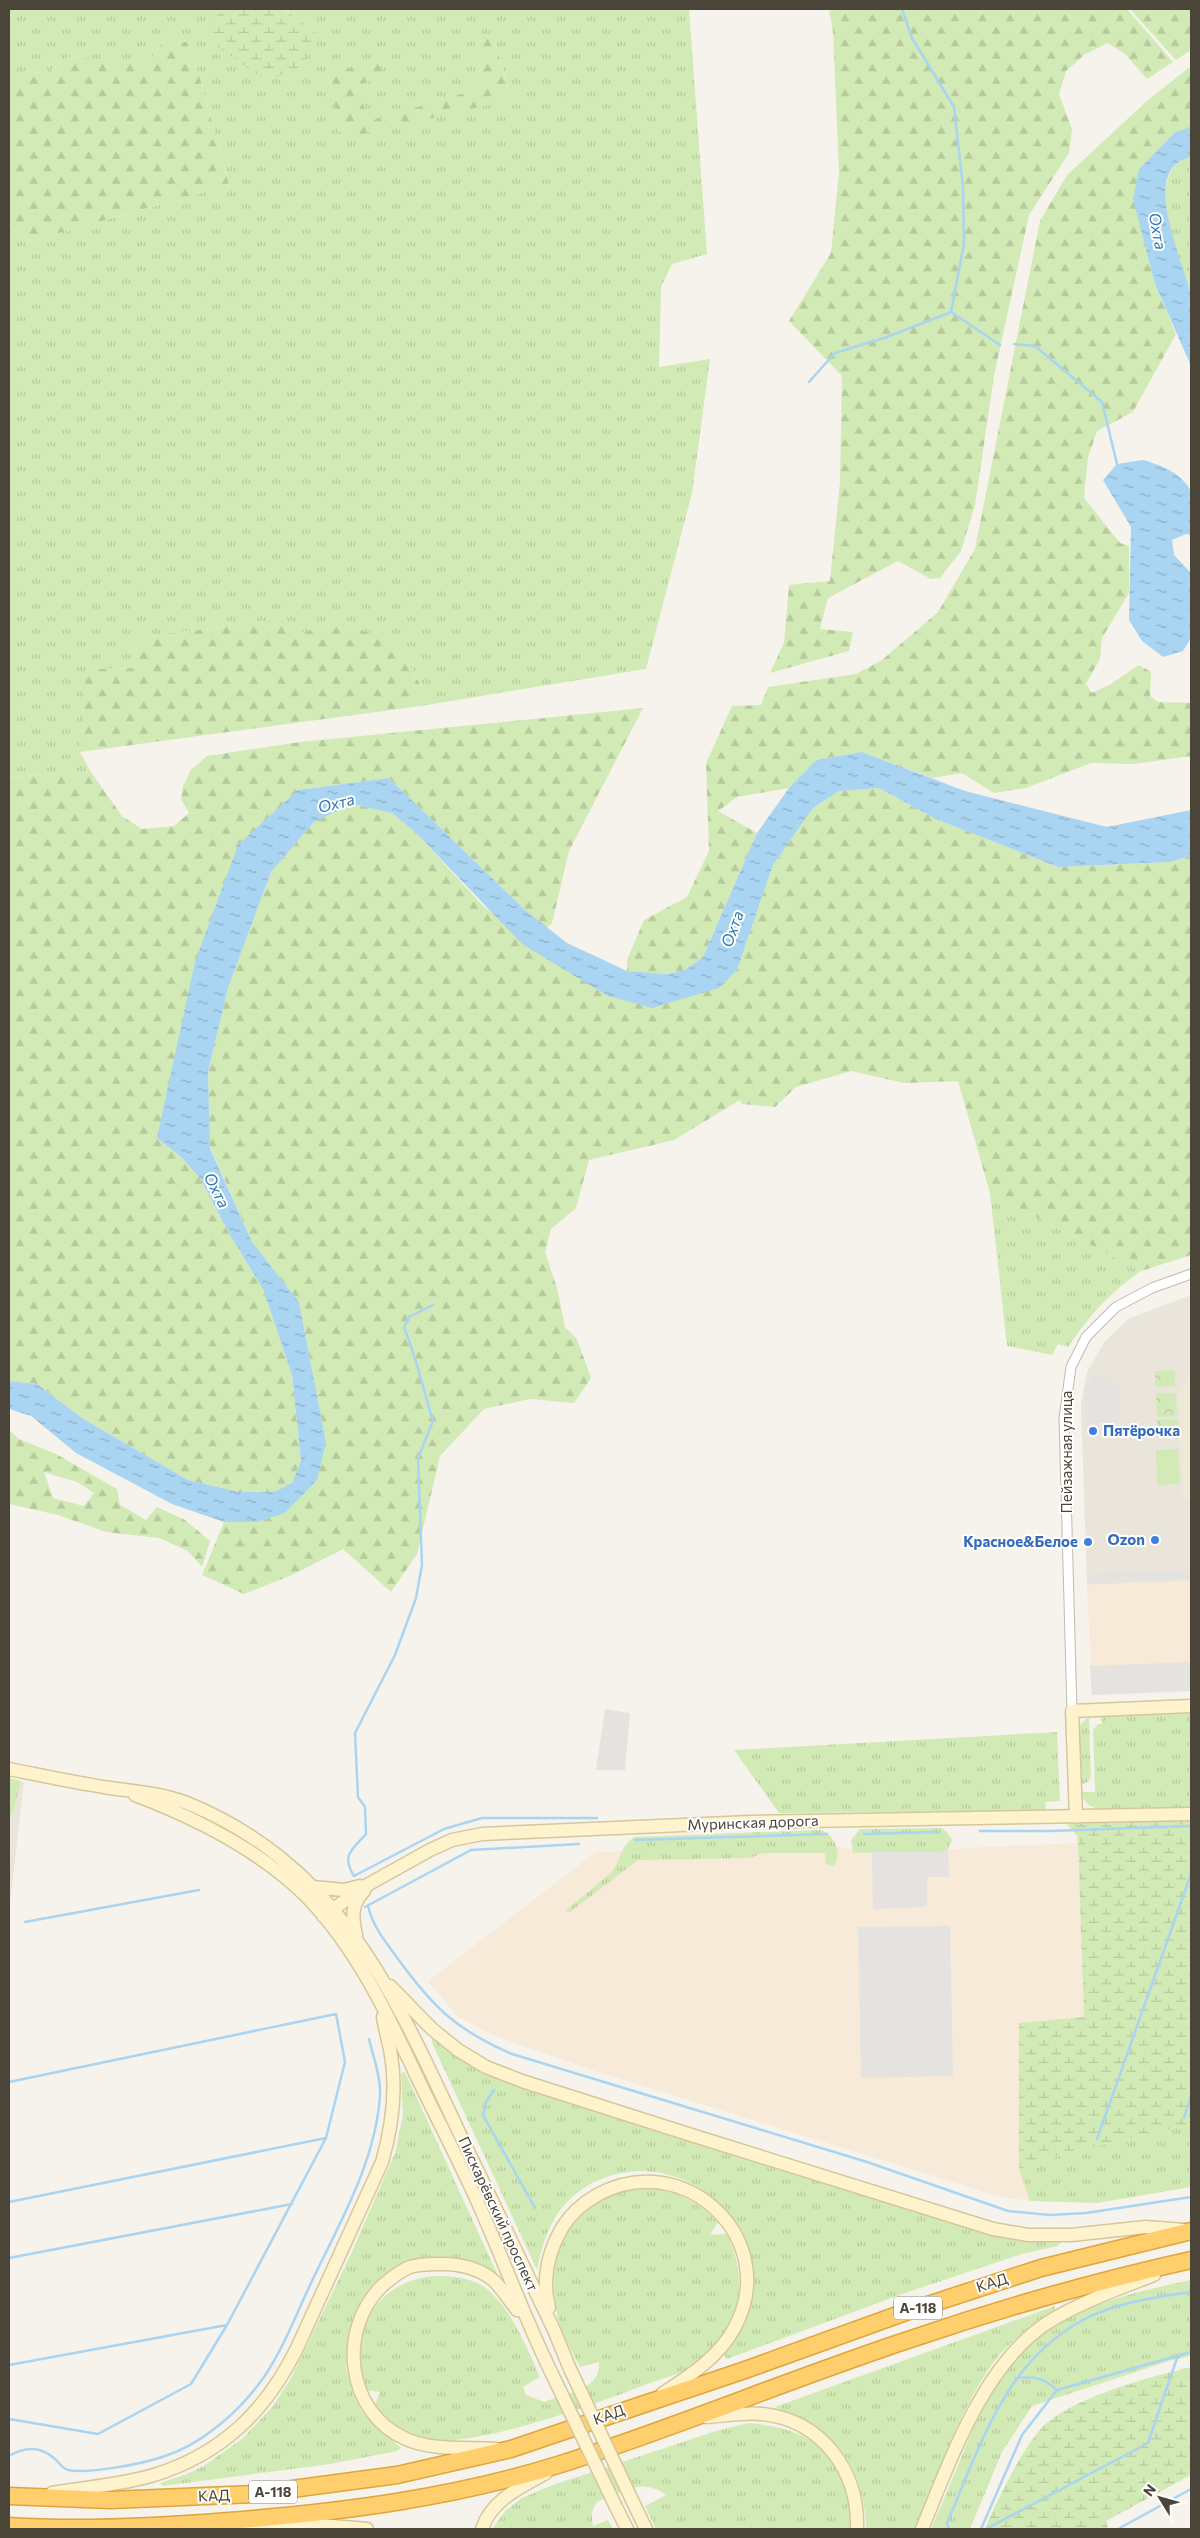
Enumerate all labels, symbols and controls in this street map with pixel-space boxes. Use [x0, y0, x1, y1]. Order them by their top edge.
water label: Охта [1146, 211, 1171, 251]
water label: Охта [316, 789, 356, 816]
water label: Охта [716, 908, 747, 950]
water label: Охта [201, 1169, 234, 1211]
street label: Пейзажная улица [1057, 1391, 1075, 1513]
place label: Пятёрочка [1103, 1421, 1180, 1439]
marker: Пятёрочка [1087, 1425, 1099, 1437]
place label: Ozon [1107, 1530, 1145, 1548]
place label: Красное&Белое [963, 1532, 1078, 1550]
marker: Ozon [1149, 1534, 1161, 1546]
marker: Красное&Белое [1082, 1536, 1094, 1548]
street label: Муринская дорога [687, 1811, 819, 1833]
street label: Пискарёвский проспект [455, 2133, 543, 2294]
street label: КАД [974, 2268, 1010, 2296]
road number: А-118 [894, 2296, 942, 2320]
street label: КАД [590, 2400, 627, 2428]
north arrow [1135, 2473, 1185, 2523]
road number: А-118 [249, 2480, 297, 2504]
text: N [1139, 2481, 1159, 2499]
street label: КАД [197, 2485, 231, 2505]

